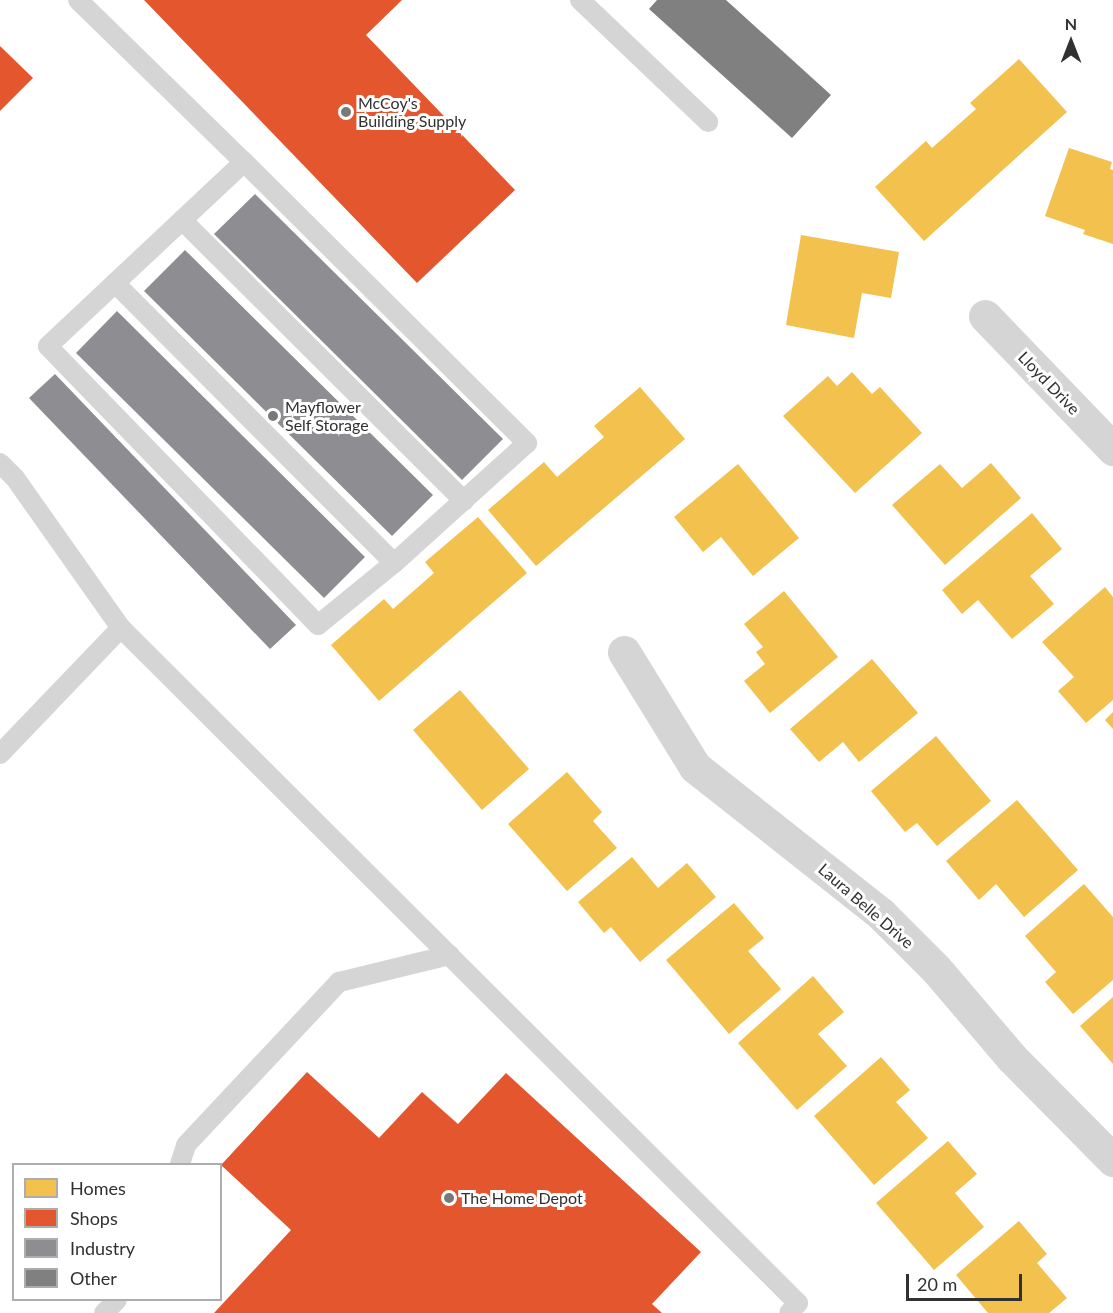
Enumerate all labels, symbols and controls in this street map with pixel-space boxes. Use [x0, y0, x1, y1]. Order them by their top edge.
north arrow [1041, 12, 1101, 72]
text: N [1065, 14, 1077, 33]
place label: McCoy's Building Supply [358, 93, 466, 131]
marker: McCoy's Building Supply [339, 105, 353, 119]
street label: Lloyd Drive [1014, 348, 1084, 418]
place label: Mayflower Self Storage [285, 397, 369, 435]
marker: Mayflower Self Storage [266, 409, 280, 423]
street label: Laura Belle Drive [815, 859, 917, 953]
legend [12, 1163, 222, 1301]
text: Homes [70, 1177, 126, 1199]
place label: The Home Depot [461, 1188, 583, 1208]
marker: The Home Depot [442, 1191, 456, 1205]
text: Shops [70, 1207, 118, 1229]
text: Industry [70, 1237, 135, 1259]
scale bar [909, 1262, 1024, 1300]
text: Other [70, 1267, 117, 1289]
text: 20 m [917, 1273, 957, 1295]

